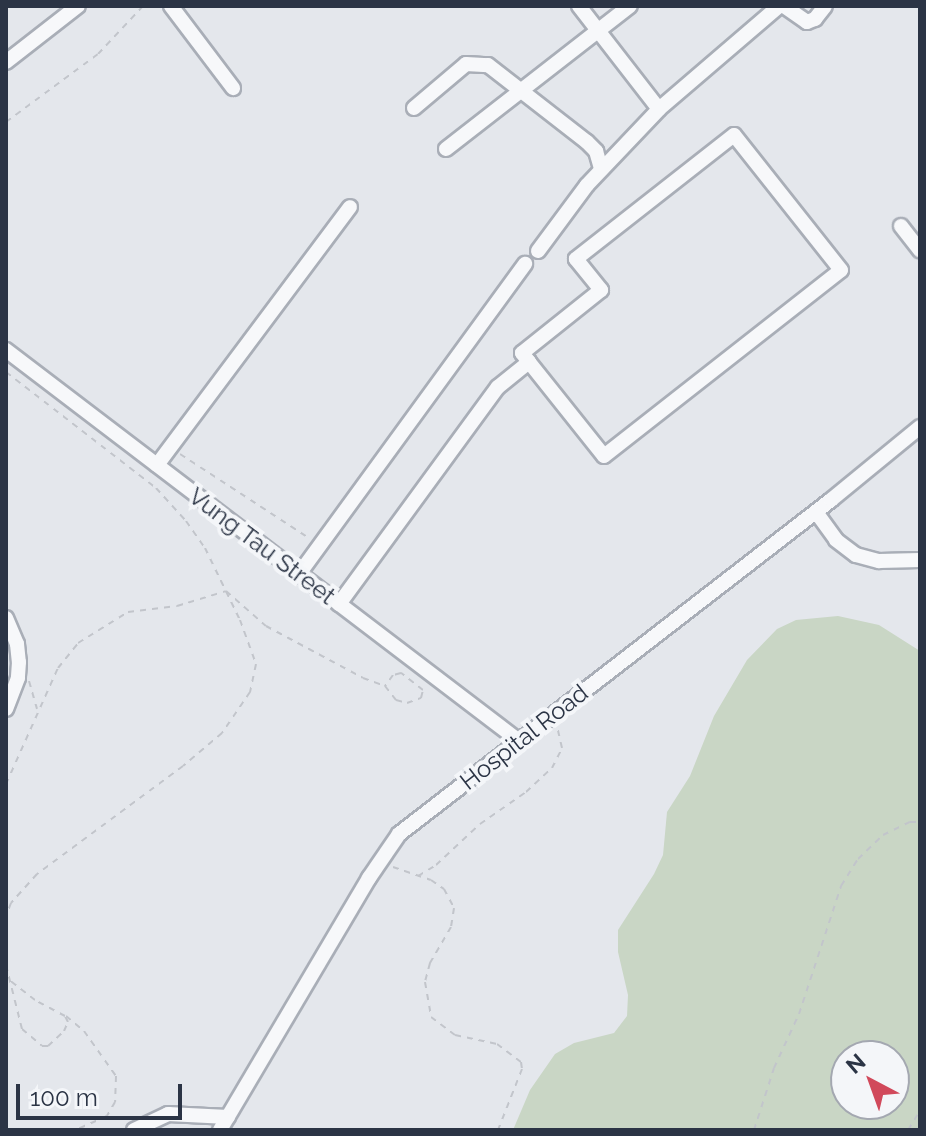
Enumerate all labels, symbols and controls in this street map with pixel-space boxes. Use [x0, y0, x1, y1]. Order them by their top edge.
street label: Vung Tau Street [183, 481, 341, 611]
street label: Hospital Road [454, 678, 594, 796]
north arrow [830, 1040, 910, 1120]
text: N [841, 1048, 870, 1079]
scale bar [20, 1068, 186, 1118]
text: 100 m [30, 1083, 98, 1112]

